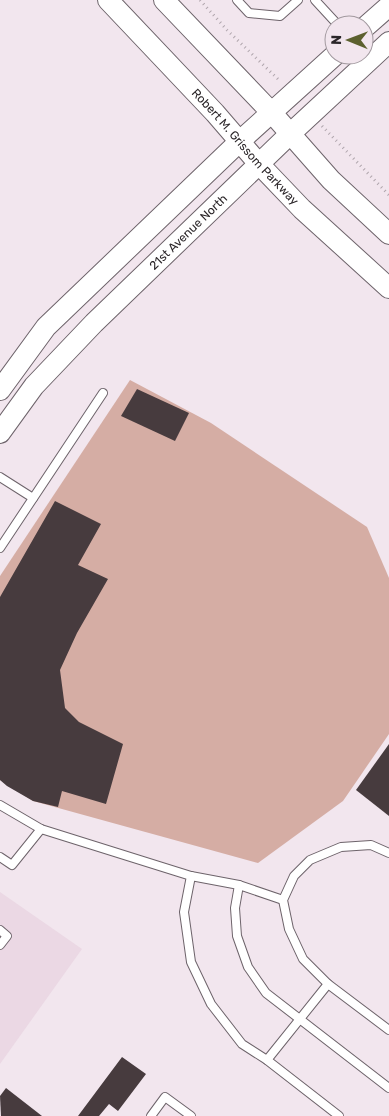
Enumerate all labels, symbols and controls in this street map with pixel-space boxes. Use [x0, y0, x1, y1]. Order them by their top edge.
north arrow [324, 15, 374, 65]
text: N [328, 35, 345, 45]
street label: Robert M. Grissom Parkway [189, 86, 302, 208]
street label: 21st Avenue North [147, 191, 230, 273]

